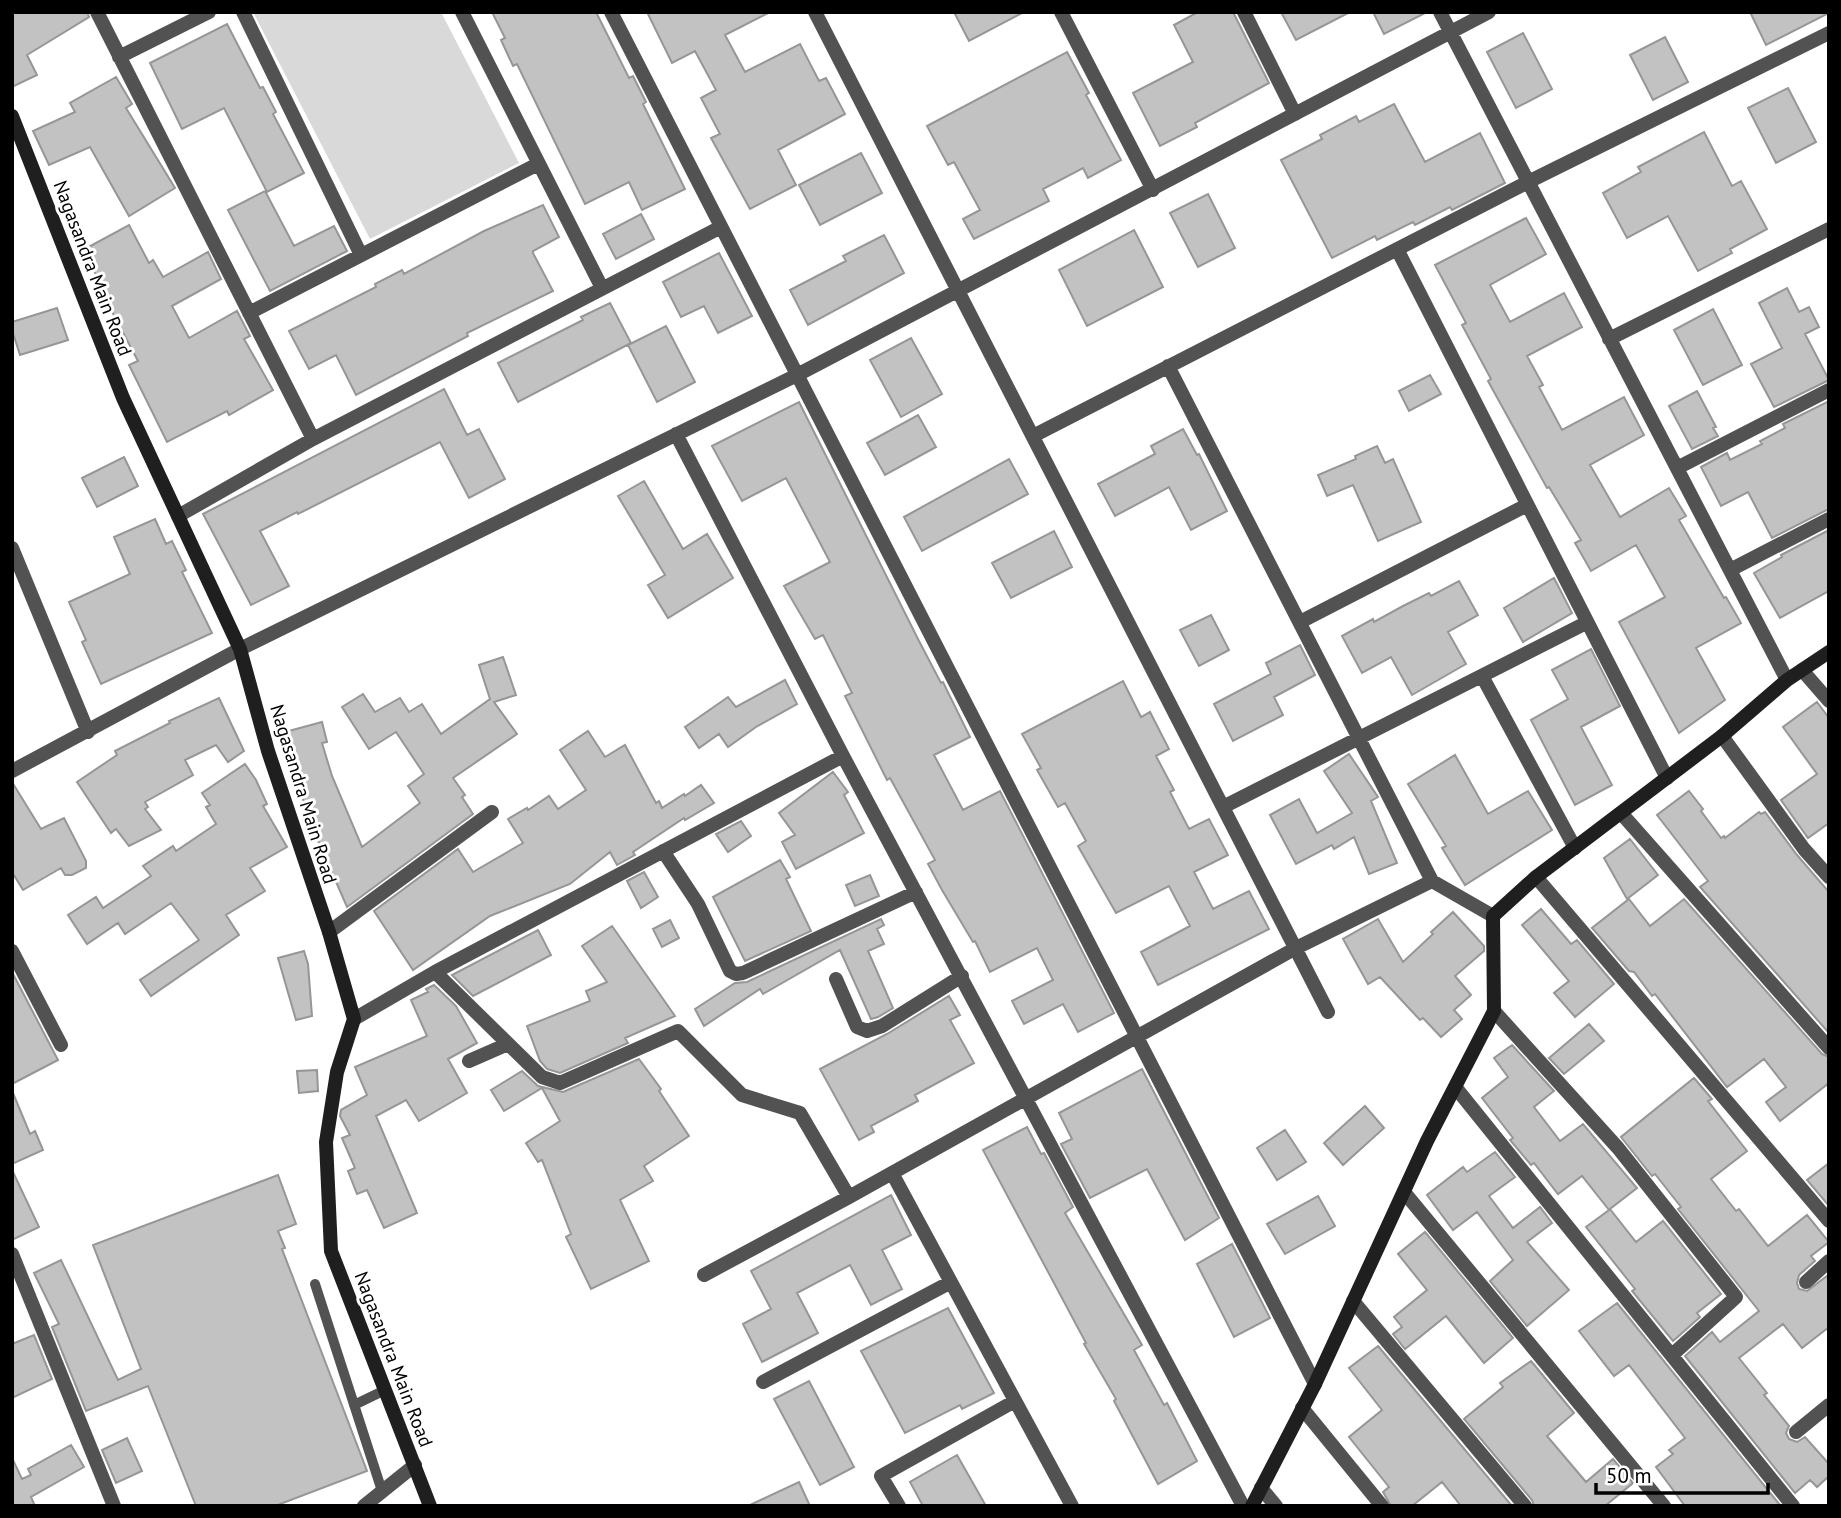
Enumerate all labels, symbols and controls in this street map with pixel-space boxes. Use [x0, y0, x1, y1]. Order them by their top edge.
street label: Nagasandra Main Road [48, 177, 138, 359]
street label: Nagasandra Main Road [265, 702, 343, 886]
street label: Nagasandra Main Road [349, 1268, 439, 1450]
scale bar [1596, 1452, 1768, 1496]
text: 50 m [1606, 1462, 1652, 1489]

